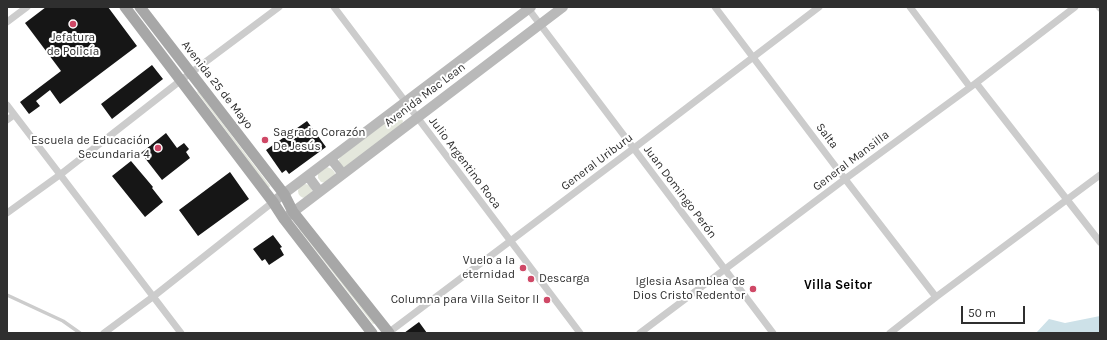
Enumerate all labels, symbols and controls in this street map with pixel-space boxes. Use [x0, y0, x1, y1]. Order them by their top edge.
marker: Jefatura de Policía [68, 19, 78, 29]
place label: Jefatura de Policía [47, 31, 99, 59]
street label: Avenida 25 de Mayo [178, 38, 256, 132]
street label: Avenida Mac Lean [382, 60, 468, 130]
street label: Julio Argentino Roca [426, 114, 504, 212]
street label: Salta [813, 120, 841, 152]
place label: Sagrado Corazón De Jesús [273, 126, 365, 154]
street label: General Mansilla [810, 128, 892, 194]
street label: General Uriburu [558, 130, 636, 194]
place label: Escuela de Educación Secundaria 4 [31, 134, 150, 162]
marker: Sagrado Corazón De Jesús [260, 135, 270, 145]
marker: Escuela de Educación Secundaria 4 [153, 143, 163, 153]
street label: Juan Domingo Perón [640, 143, 720, 241]
place label: Vuelo a la eternidad [462, 254, 515, 282]
marker: Vuelo a la eternidad [518, 263, 528, 273]
place label: Descarga [539, 272, 590, 286]
marker: Descarga [526, 274, 536, 284]
place label: Iglesia Asamblea de Dios Cristo Redentor [633, 275, 745, 303]
district label: Villa Seitor [804, 277, 872, 293]
marker: Iglesia Asamblea de Dios Cristo Redentor [748, 284, 758, 294]
place label: Columna para Villa Seitor II [391, 293, 539, 307]
marker: Columna para Villa Seitor II [542, 295, 552, 305]
scale bar [963, 298, 1027, 324]
text: 50 m [968, 306, 996, 320]

